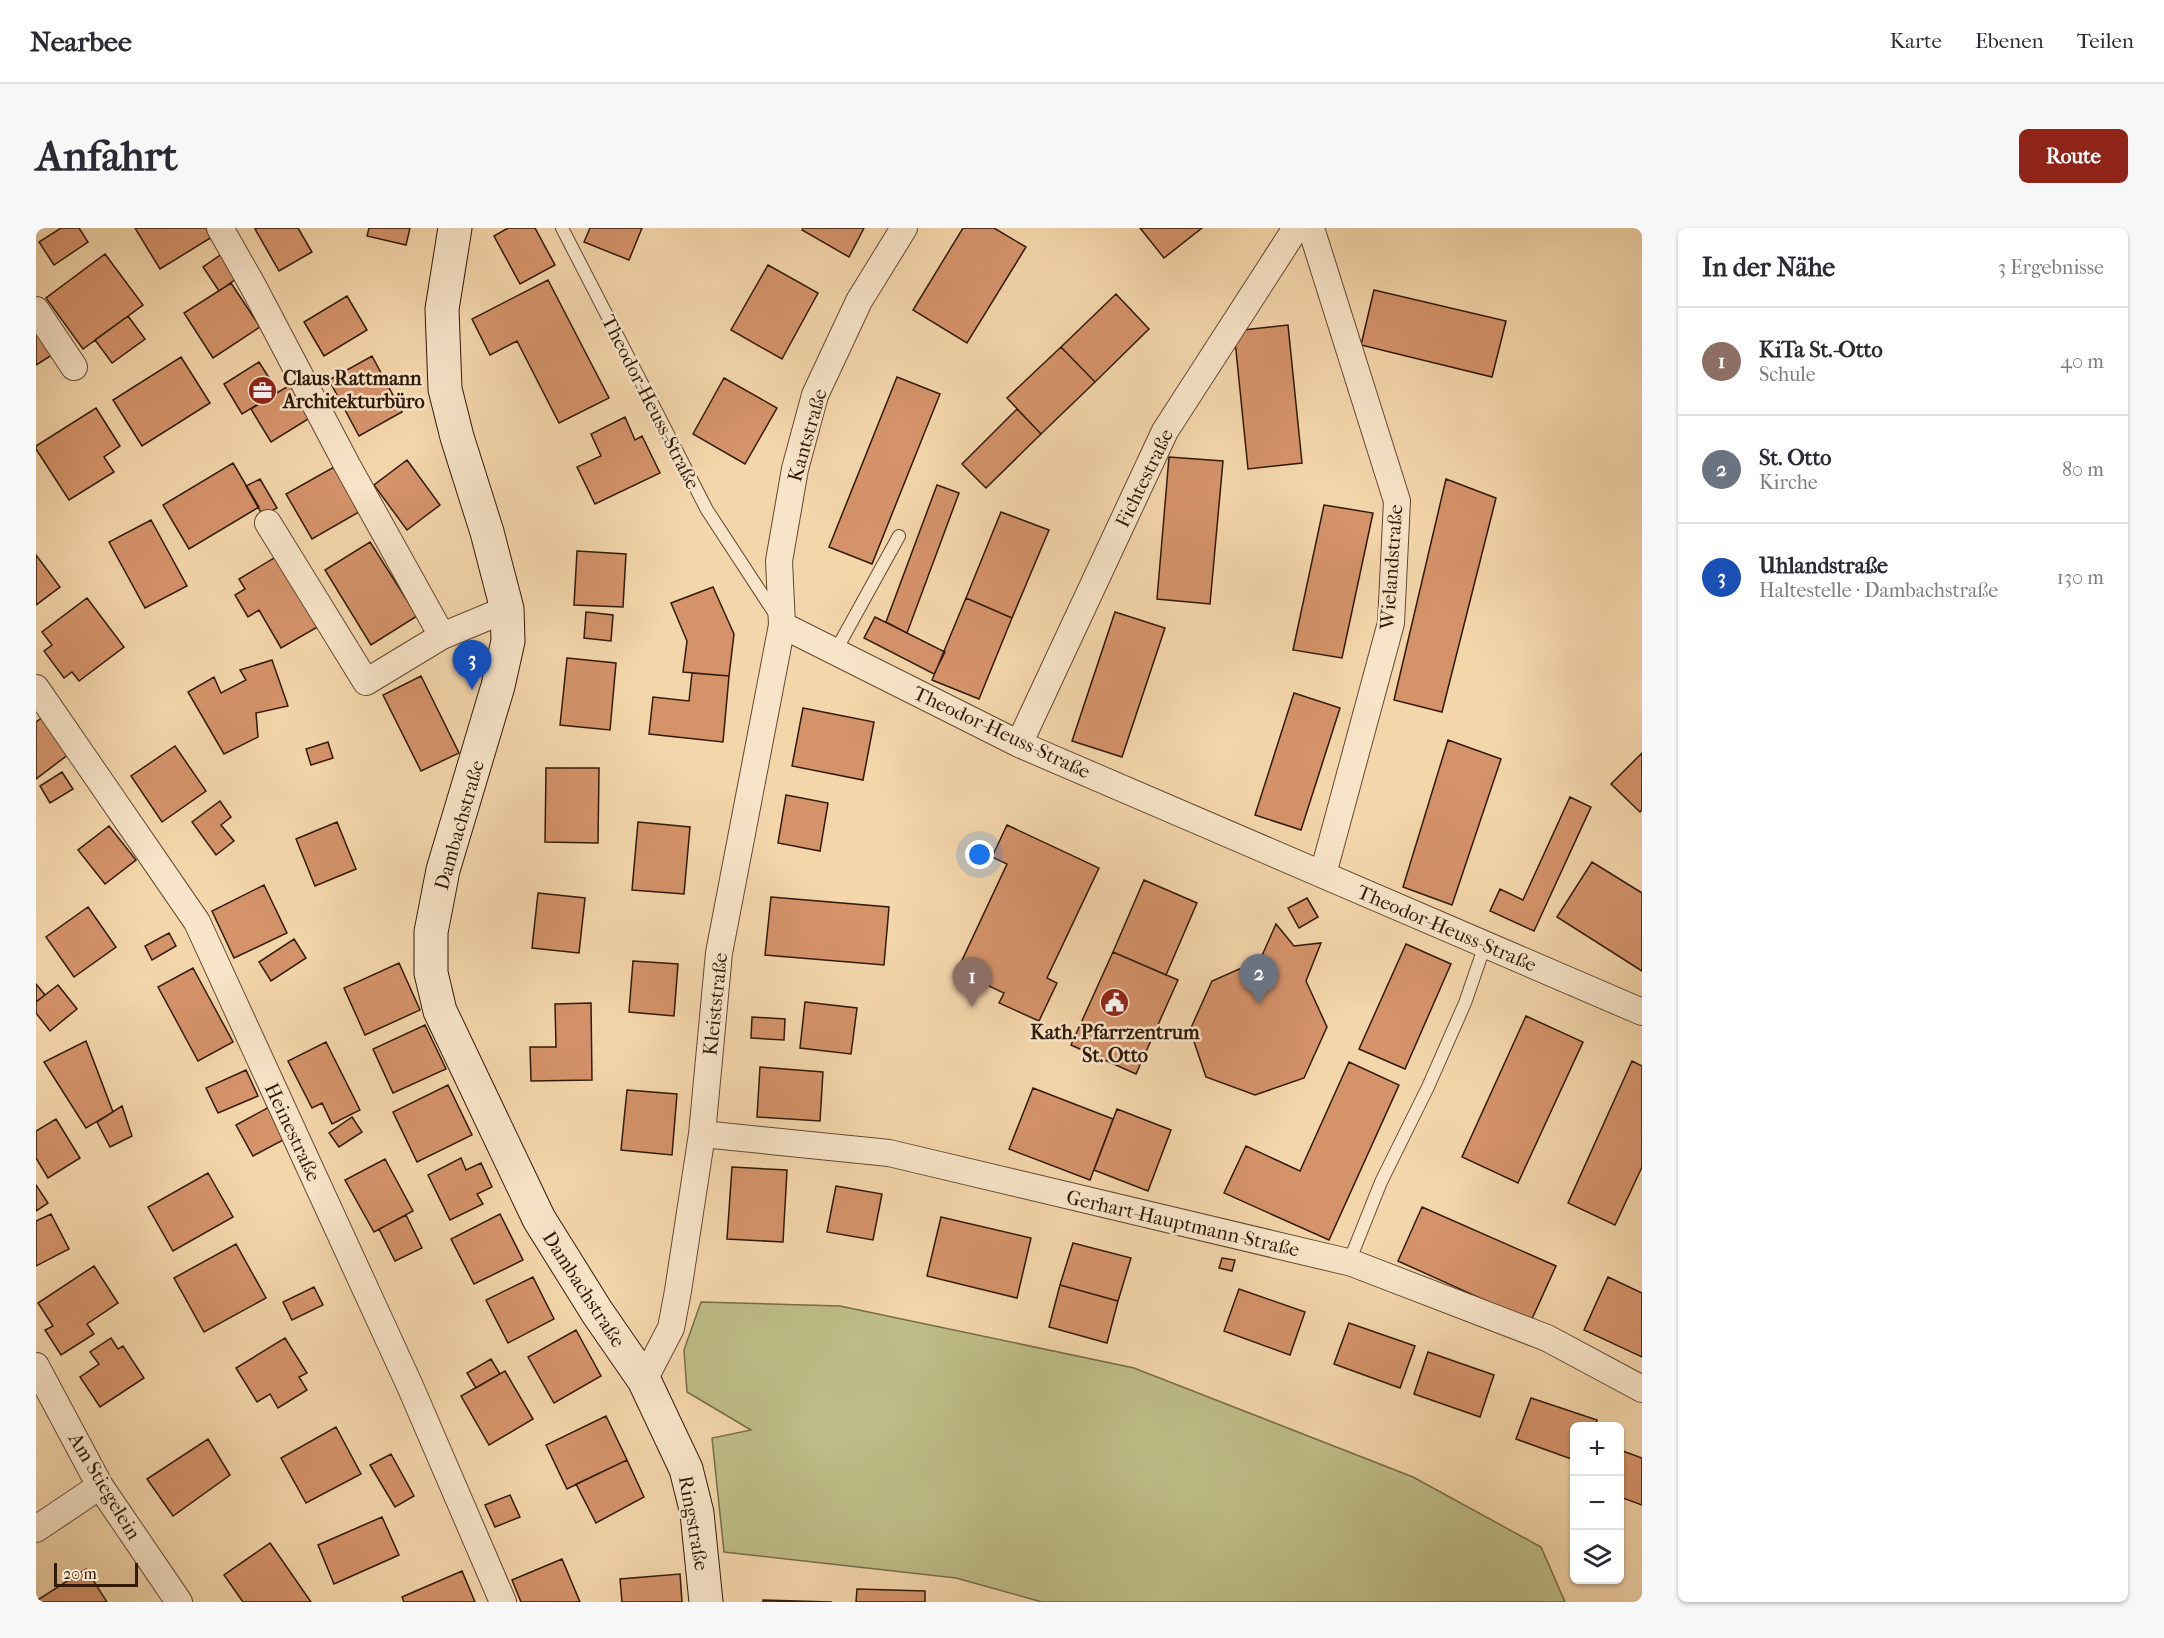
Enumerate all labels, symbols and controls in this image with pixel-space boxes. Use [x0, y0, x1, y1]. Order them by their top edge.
text: Nearbee [30, 25, 132, 58]
text: Karte [1890, 29, 1942, 53]
text: Ebenen [1975, 29, 2044, 53]
text: Teilen [2077, 29, 2134, 53]
button: Route [2019, 129, 2128, 183]
text: Anfahrt [36, 132, 178, 181]
text: In der Nähe [1702, 252, 1835, 283]
text: 3 Ergebnisse [1998, 256, 2104, 279]
street label: Theodor-Heuss-Straße [597, 311, 705, 493]
text: KiTa St.-Otto [1759, 337, 1883, 363]
text: 1 [1718, 350, 1725, 373]
text: 40 m [2060, 350, 2104, 373]
text: Schule [1759, 363, 1816, 386]
place label: Claus Rattmann Architekturbüro [281, 367, 425, 413]
office icon: Claus Rattmann Architekturbüro [246, 374, 278, 406]
street label: Kantstraße [783, 386, 832, 484]
street label: Fichtestraße [1111, 425, 1178, 531]
text: St. Otto [1759, 445, 1831, 471]
text: 2 [1716, 458, 1727, 481]
text: 80 m [2062, 458, 2104, 481]
text: Kirche [1759, 471, 1818, 494]
street label: Wielandstraße [1376, 504, 1407, 631]
text: Uhlandstraße [1759, 553, 1888, 579]
text: 3 [1717, 566, 1726, 589]
text: 130 m [2057, 566, 2104, 589]
text: Haltestelle · Dambachstraße [1759, 579, 1998, 602]
pin: 3 [452, 640, 492, 690]
street label: Theodor-Heuss-Straße [910, 681, 1094, 784]
street label: Dambachstraße [430, 758, 489, 893]
your location [965, 840, 994, 869]
street label: Theodor-Heuss-Straße [1354, 880, 1540, 977]
street label: Kleiststraße [699, 951, 732, 1057]
pin: 2 [1240, 954, 1278, 1004]
pin: 1 [952, 958, 992, 1007]
public building icon: Kath. Pfarrzentrum St. Otto [1099, 986, 1131, 1018]
place label: Kath. Pfarrzentrum St. Otto [1030, 1021, 1200, 1067]
street label: Heinestraße [260, 1079, 325, 1185]
street label: Gerhart-Hauptmann-Straße [1064, 1185, 1302, 1262]
street label: Dambachstraße [537, 1227, 630, 1352]
map controls [1570, 1422, 1624, 1584]
button: + [1570, 1422, 1624, 1476]
street label: Am Stiegelein [63, 1428, 146, 1544]
street label: Ringstraße [674, 1474, 713, 1572]
button: − [1570, 1476, 1624, 1530]
button: layers [1570, 1530, 1624, 1584]
scale bar [54, 1560, 138, 1588]
text: 20 m [63, 1564, 97, 1583]

